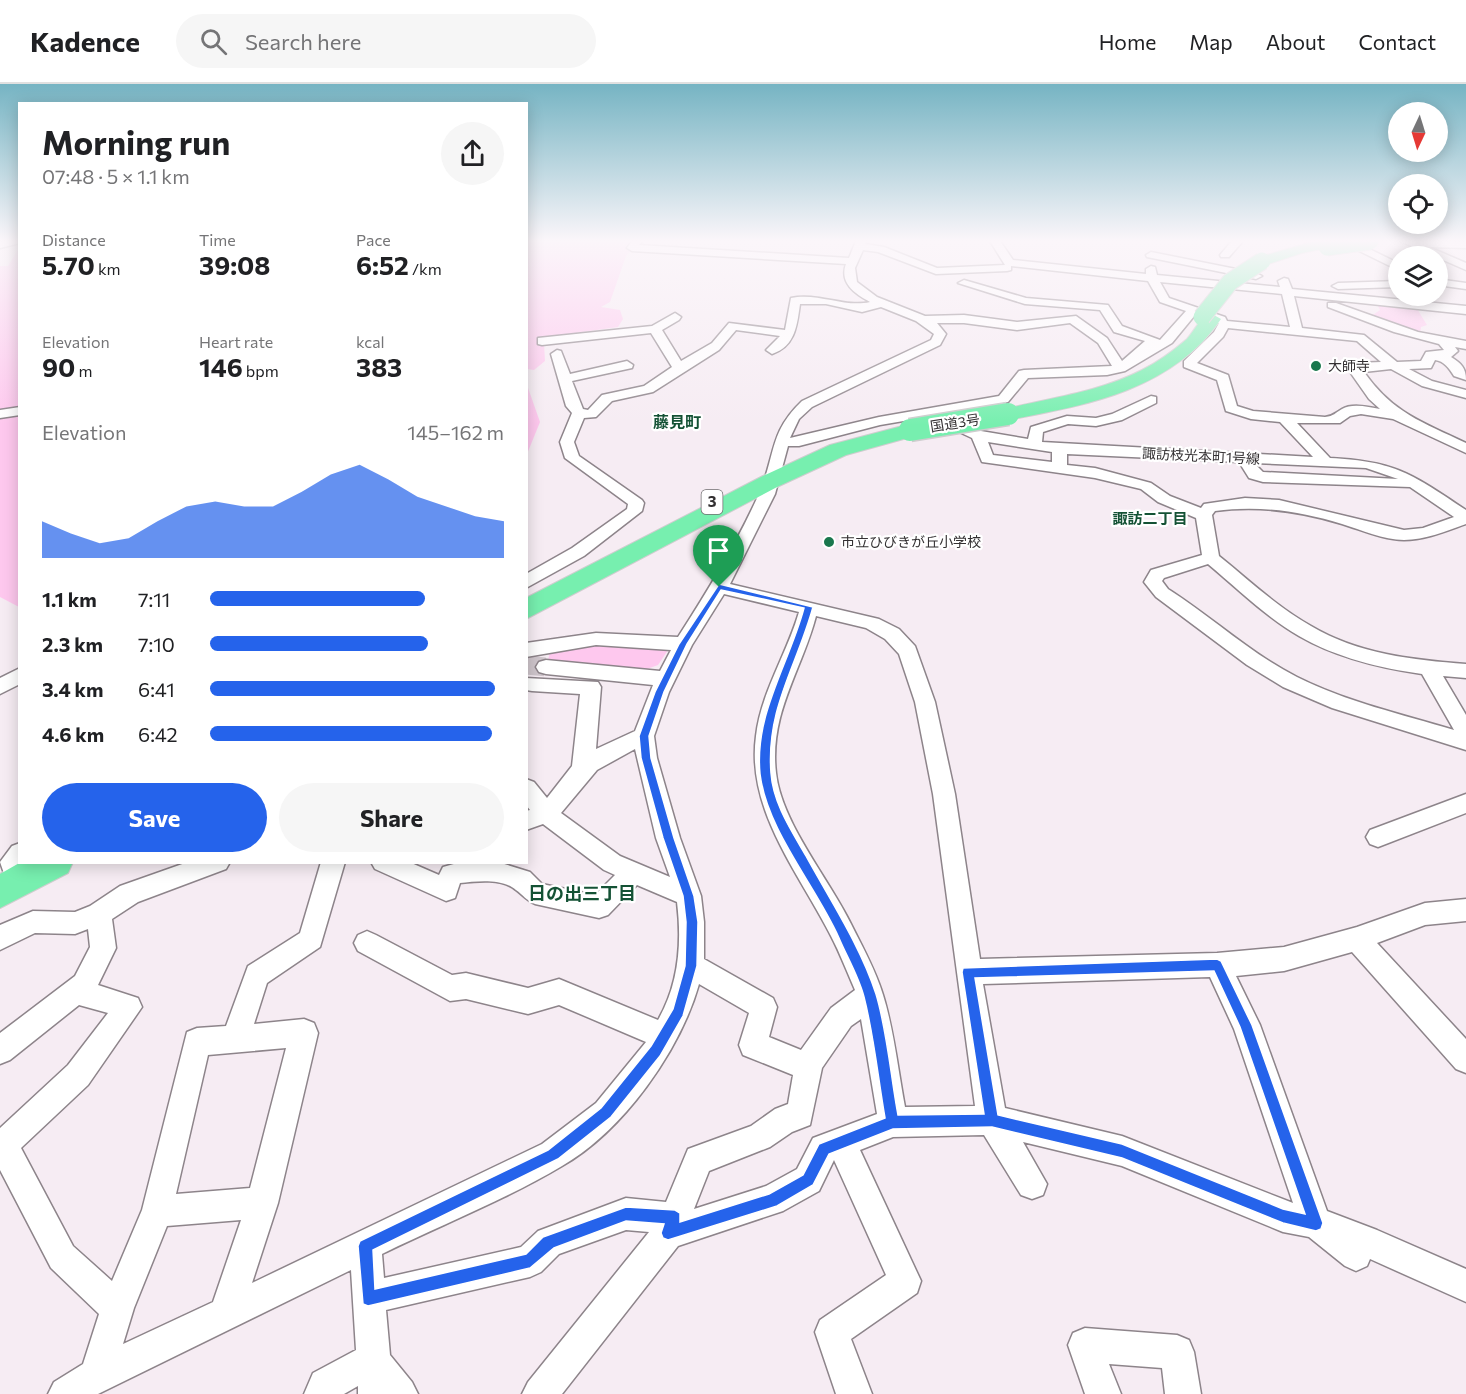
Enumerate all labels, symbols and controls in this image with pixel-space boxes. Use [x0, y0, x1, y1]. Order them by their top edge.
search box [176, 14, 596, 68]
text: Kadence [30, 24, 140, 58]
icon: search [197, 25, 230, 58]
text: Search here [245, 28, 361, 55]
text: Home [1099, 29, 1156, 54]
text: Map [1189, 29, 1233, 54]
text: About [1266, 29, 1325, 54]
text: Contact [1358, 29, 1436, 54]
north arrow [1388, 102, 1448, 162]
map controls [1388, 102, 1448, 306]
text: Morning run [42, 121, 230, 162]
button: share [441, 122, 504, 185]
text: 07:48 · 5 × 1.1 km [42, 164, 190, 188]
button: locate [1388, 174, 1448, 234]
text: Distance [42, 230, 106, 249]
text: Time [199, 230, 236, 249]
text: Pace [356, 230, 391, 249]
button: layers [1388, 246, 1448, 306]
text: 5.70 [42, 249, 95, 280]
text: 39:08 [199, 249, 270, 280]
text: 6:52 [356, 249, 409, 280]
text: km [95, 259, 121, 278]
text: /km [409, 259, 442, 278]
text: Elevation [42, 332, 110, 351]
text: Heart rate [199, 332, 273, 351]
text: kcal [356, 332, 385, 351]
text: 90 [42, 351, 75, 382]
text: 146 [199, 351, 243, 382]
text: 383 [356, 351, 402, 382]
place label: 大師寺 [1328, 357, 1370, 374]
marker: 大師寺 [1309, 359, 1323, 373]
text: m [75, 361, 92, 380]
text: bpm [243, 361, 279, 380]
street label: 国道3号 [929, 410, 981, 435]
district label: 藤見町 [653, 412, 701, 431]
text: Elevation [42, 420, 127, 444]
text: 145–162 m [407, 420, 504, 444]
street label: 諏訪枝光本町1号線 [1142, 444, 1260, 467]
road number: 3 [702, 490, 722, 514]
district label: 諏訪二丁目 [1112, 509, 1188, 527]
pin [693, 525, 744, 587]
place label: 市立ひびきが丘小学校 [841, 533, 981, 550]
icon: arrive [702, 534, 735, 567]
marker: 市立ひびきが丘小学校 [822, 535, 836, 549]
text: 1.1 km [42, 587, 97, 611]
text: 7:11 [138, 587, 170, 611]
text: 2.3 km [42, 632, 103, 656]
text: 7:10 [138, 632, 175, 656]
text: 3.4 km [42, 677, 104, 701]
text: 6:41 [138, 677, 175, 701]
text: 4.6 km [42, 722, 104, 746]
text: 6:42 [138, 722, 178, 746]
button: Save [42, 783, 267, 852]
button: Share [279, 783, 504, 852]
district label: 日の出三丁目 [528, 882, 636, 904]

